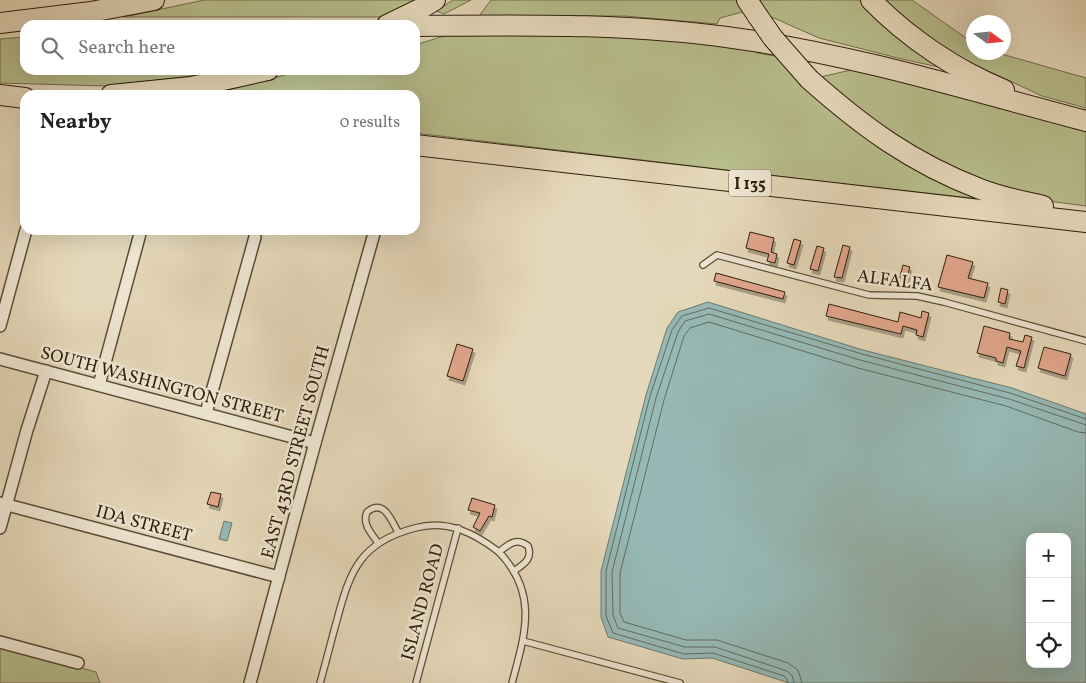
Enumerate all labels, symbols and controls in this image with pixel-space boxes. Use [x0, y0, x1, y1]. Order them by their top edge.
north arrow [966, 15, 1011, 60]
search box [20, 20, 420, 75]
icon: search [38, 34, 66, 62]
text: Search here [78, 35, 175, 61]
text: Nearby [40, 108, 111, 137]
text: 0 results [340, 112, 400, 134]
road number: I 135 [729, 170, 771, 197]
street label: ALFALFA [855, 264, 934, 299]
street label: SOUTH WASHINGTON STREET [37, 341, 286, 430]
street label: EAST 43RD STREET SOUTH [256, 343, 337, 562]
street label: IDA STREET [93, 500, 195, 549]
map controls [1026, 533, 1071, 668]
button: + [1026, 533, 1071, 578]
street label: ISLAND ROAD [396, 541, 451, 664]
button: − [1026, 578, 1071, 623]
button: locate [1026, 623, 1071, 668]

